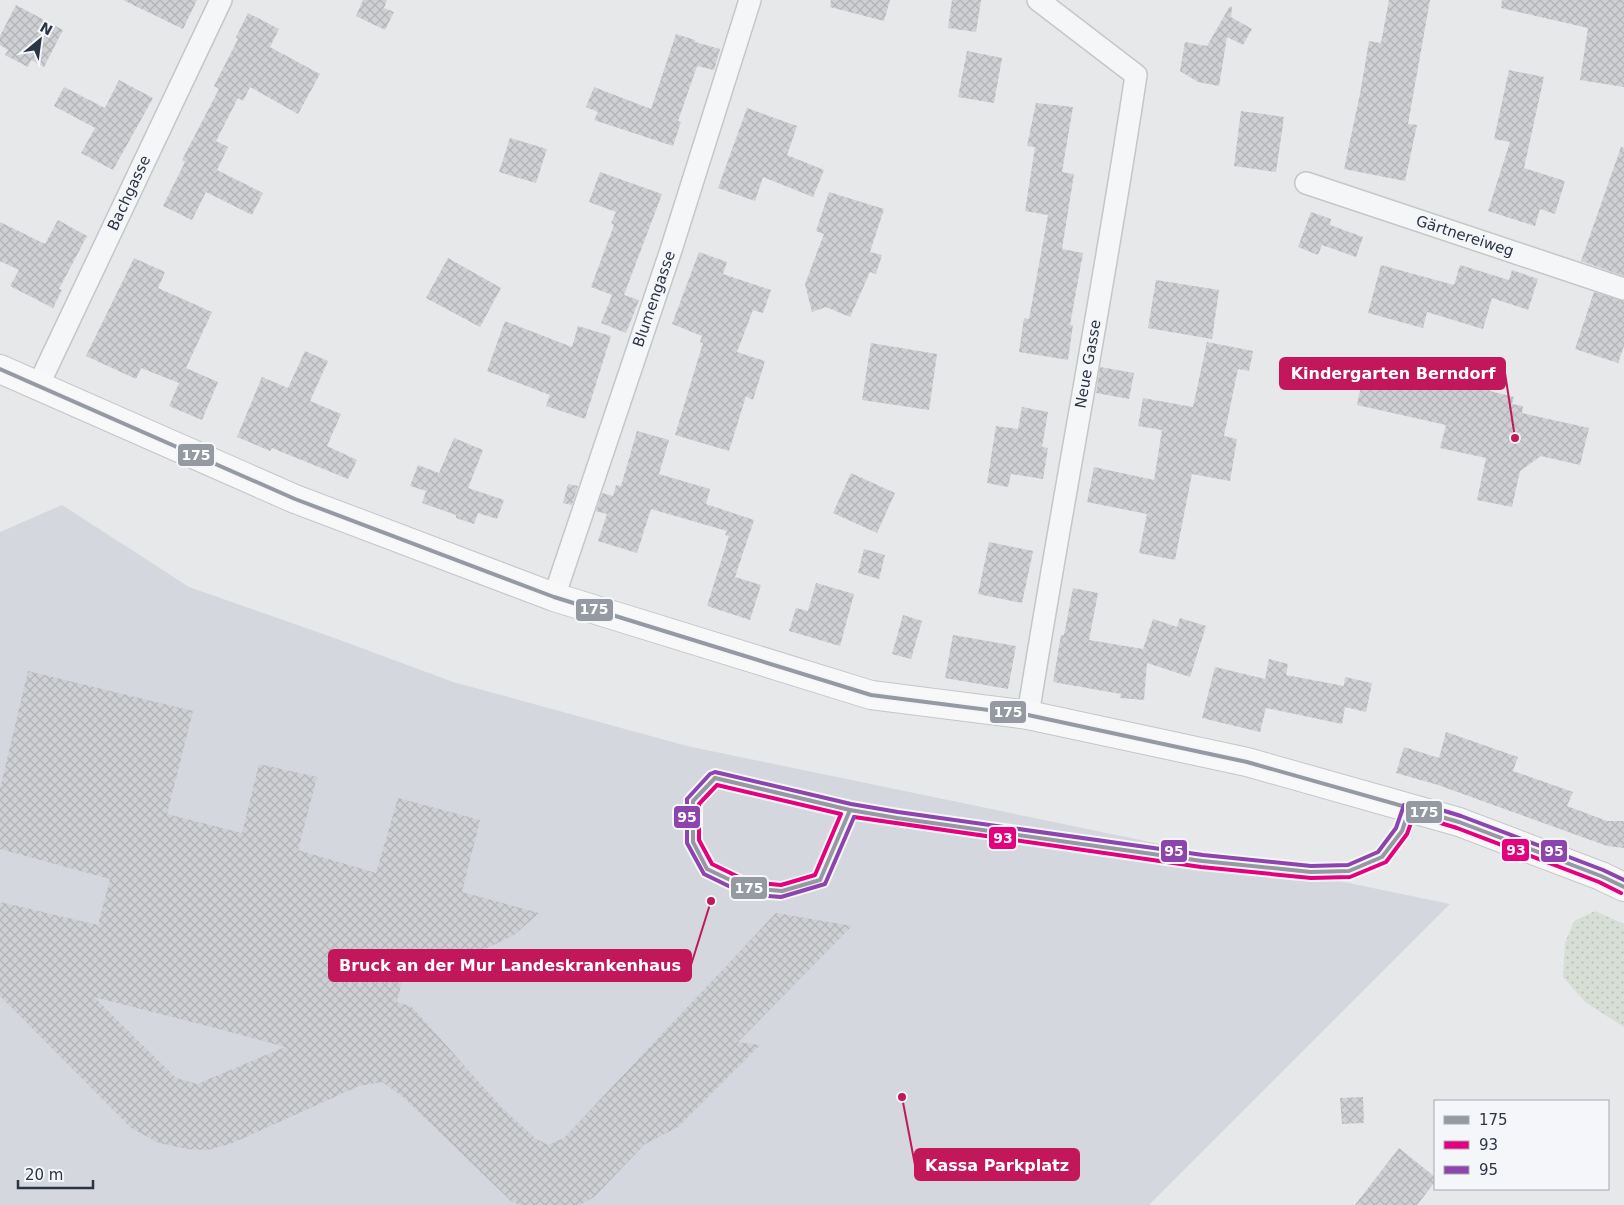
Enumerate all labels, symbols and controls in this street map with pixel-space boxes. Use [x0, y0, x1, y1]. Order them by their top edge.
north arrow [15, 15, 65, 65]
text: N [37, 19, 55, 38]
street label: Bachgasse [104, 153, 154, 233]
street label: Gärtnereiweg [1414, 212, 1516, 260]
street label: Blumengasse [629, 248, 679, 350]
street label: Neue Gasse [1071, 318, 1105, 410]
callout: Kindergarten Berndorf [1280, 358, 1505, 389]
text: Kindergarten Berndorf [1291, 364, 1496, 383]
line badge: 175 [177, 443, 215, 467]
text: 175 [181, 447, 211, 463]
line badge: 175 [575, 598, 614, 622]
text: 175 [579, 601, 609, 617]
line badge: 175 [989, 700, 1027, 724]
text: 175 [993, 704, 1023, 720]
line badge: 175 [1405, 800, 1443, 824]
text: 175 [1409, 804, 1439, 820]
line badge: 95 [673, 805, 701, 829]
text: 95 [677, 809, 697, 825]
line badge: 93 [988, 826, 1017, 850]
text: 93 [993, 830, 1013, 846]
line badge: 93 [1501, 838, 1530, 862]
line badge: 95 [1160, 839, 1188, 863]
line badge: 95 [1540, 839, 1568, 863]
text: 93 [1506, 842, 1526, 858]
text: 95 [1164, 843, 1184, 859]
text: 95 [1544, 843, 1564, 859]
line badge: 175 [730, 876, 768, 900]
text: 175 [734, 880, 764, 896]
callout: Bruck an der Mur Landeskrankenhaus [329, 950, 691, 981]
text: Bruck an der Mur Landeskrankenhaus [339, 956, 681, 975]
legend [1434, 1100, 1609, 1190]
text: 175 [1479, 1111, 1508, 1129]
text: 93 [1479, 1136, 1498, 1154]
callout: Kassa Parkplatz [915, 1149, 1079, 1180]
text: Kassa Parkplatz [925, 1156, 1069, 1175]
scale bar [18, 1158, 92, 1190]
text: 95 [1479, 1161, 1498, 1179]
text: 20 m [25, 1166, 63, 1184]

